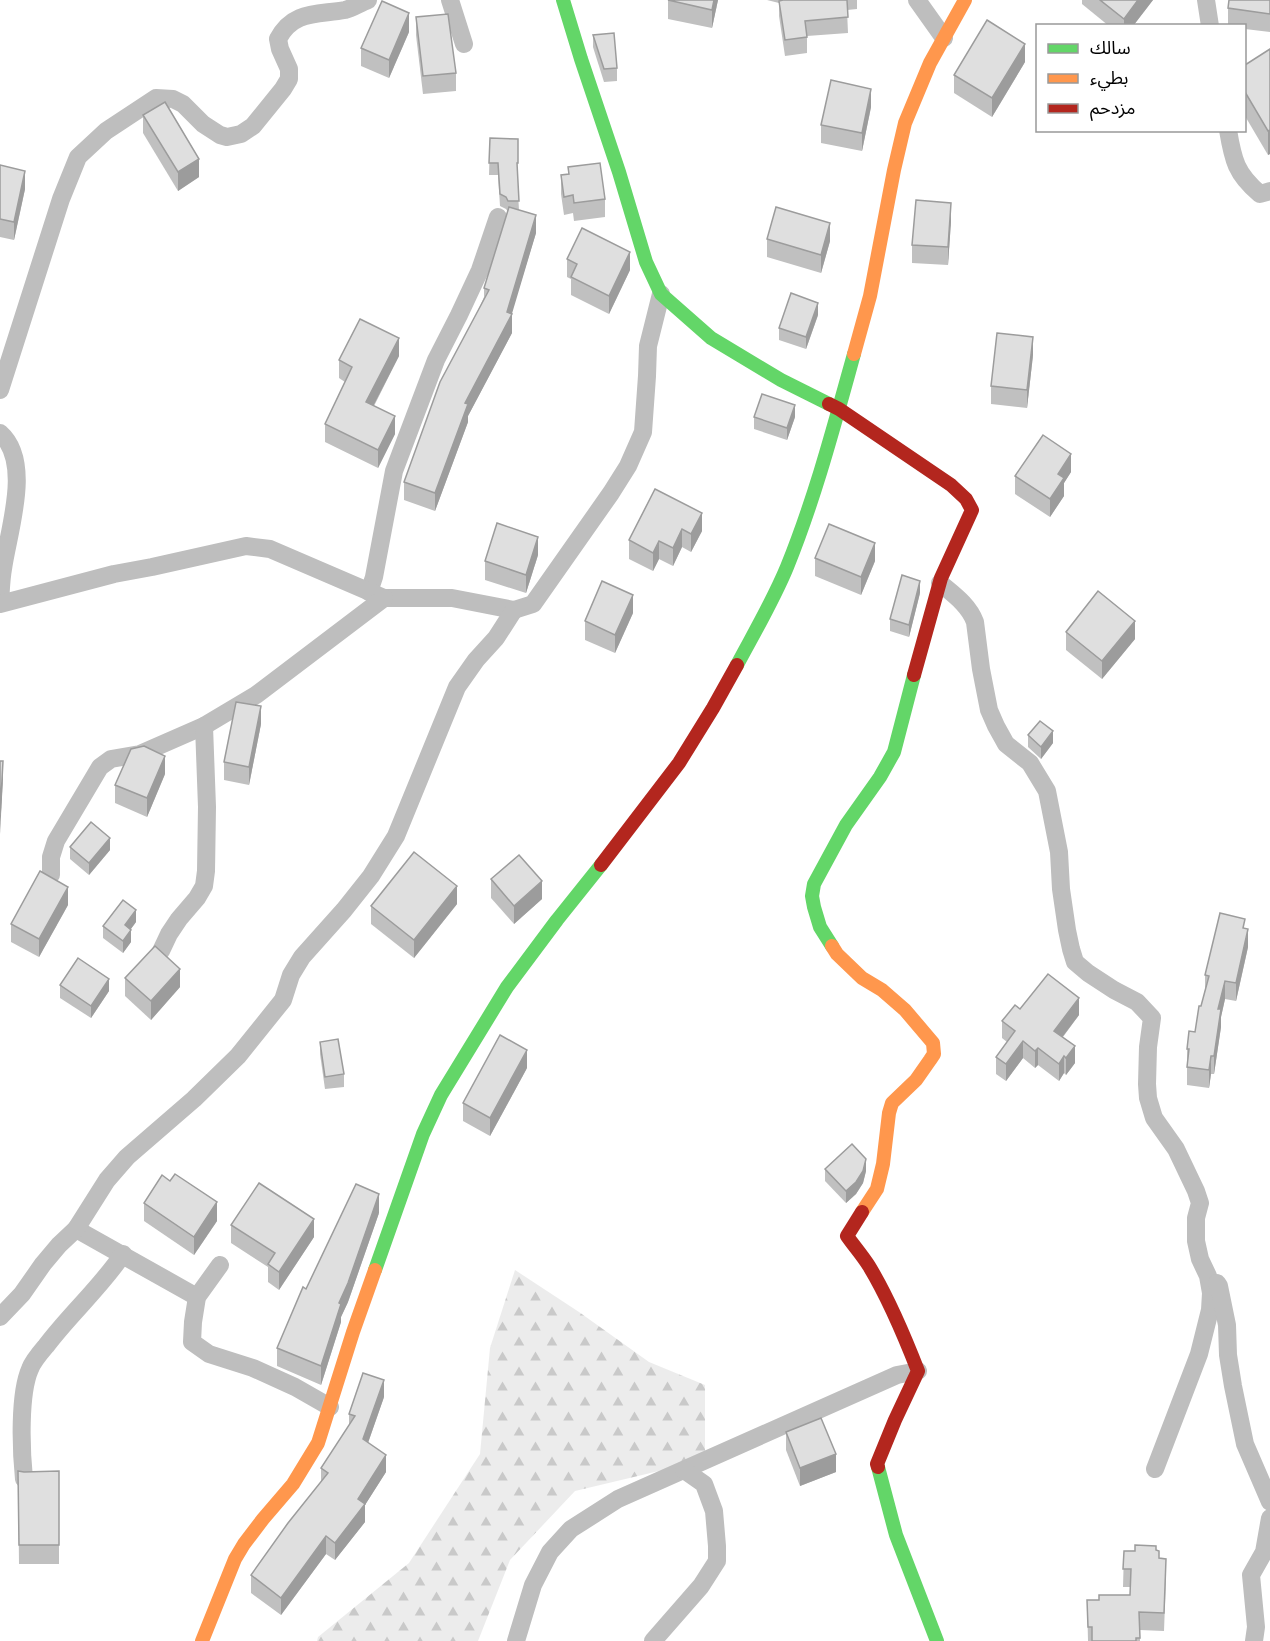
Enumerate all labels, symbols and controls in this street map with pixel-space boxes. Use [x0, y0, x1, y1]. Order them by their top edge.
legend [1036, 24, 1246, 132]
text: سالك [1090, 37, 1131, 58]
text: بطيء [1090, 67, 1128, 91]
text: مزدحم [1090, 97, 1135, 121]

